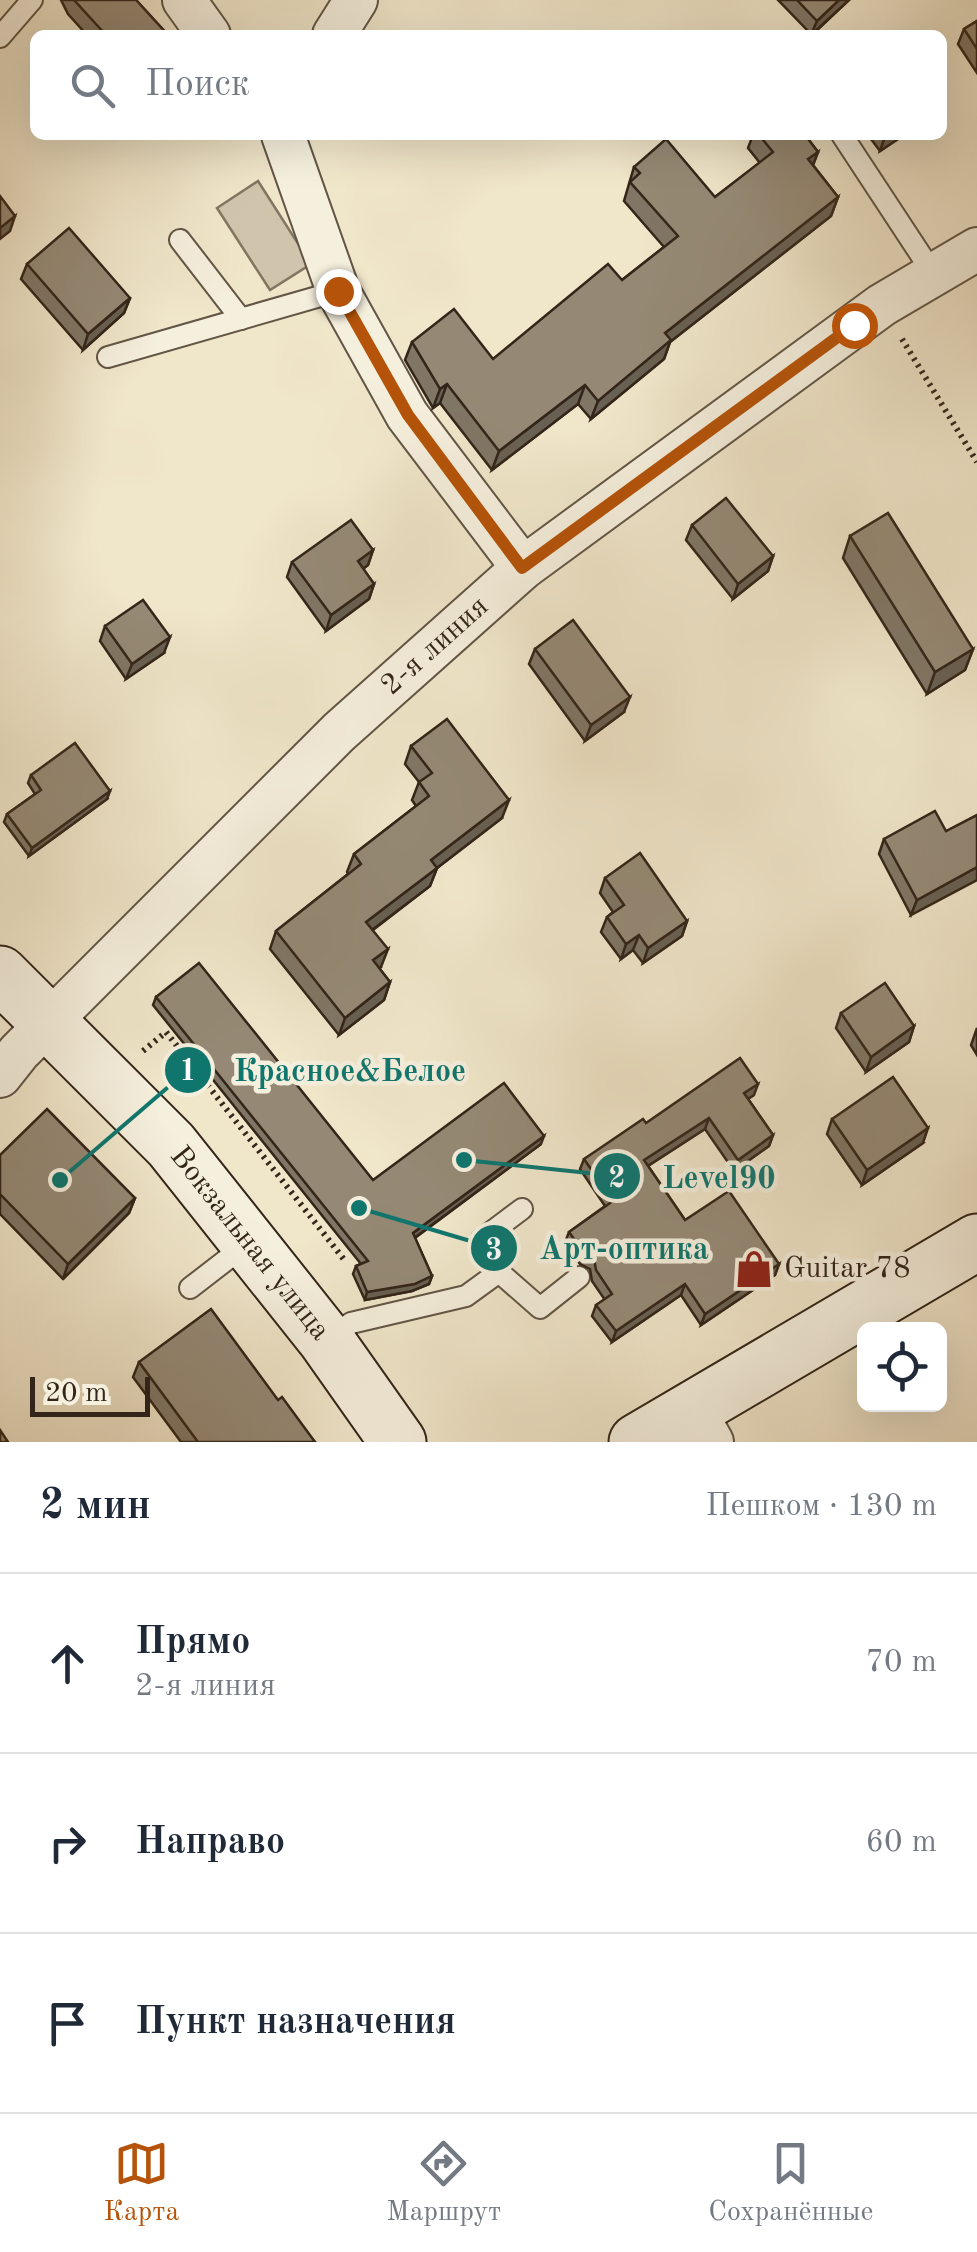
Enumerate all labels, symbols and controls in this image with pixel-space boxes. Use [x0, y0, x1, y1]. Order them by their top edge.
search box [30, 30, 947, 140]
icon: search [65, 58, 120, 113]
text: Поиск [145, 66, 250, 104]
route end [316, 269, 362, 315]
route start [832, 303, 878, 349]
street label: 2-я линия [376, 591, 494, 701]
callout: Красное&Белое [163, 1039, 486, 1101]
text: 1 [179, 1057, 197, 1087]
text: Красное&Белое [234, 1057, 466, 1089]
street label: Вокзальная улица [164, 1141, 335, 1346]
callout: Level90 [592, 1145, 796, 1207]
text: 2 [608, 1164, 626, 1194]
text: Level90 [662, 1164, 776, 1196]
callout: Арт-оптика [469, 1217, 729, 1279]
text: Арт-оптика [539, 1235, 709, 1267]
text: 3 [485, 1236, 503, 1266]
shop icon: Guitar 78 [733, 1248, 775, 1290]
place label: Guitar 78 [784, 1254, 911, 1284]
map controls [857, 1322, 947, 1412]
button: locate [857, 1322, 947, 1412]
scale bar [30, 1372, 150, 1416]
text: 20 m [45, 1380, 108, 1408]
text: 2 мин [40, 1486, 151, 1528]
text: Пешком · 130 m [705, 1491, 937, 1523]
text: Прямо [135, 1624, 250, 1662]
icon: ahead [40, 1636, 95, 1691]
text: 70 m [866, 1647, 937, 1679]
text: 2-я линия [135, 1671, 276, 1703]
icon: right [40, 1816, 95, 1871]
text: Направо [135, 1824, 285, 1862]
text: 60 m [866, 1827, 937, 1859]
icon: arrive [40, 1996, 95, 2051]
text: Пункт назначения [135, 2004, 456, 2042]
tab: Карта [104, 2136, 179, 2231]
tab: Маршрут [386, 2136, 501, 2231]
tab: Сохранённые [708, 2136, 873, 2231]

